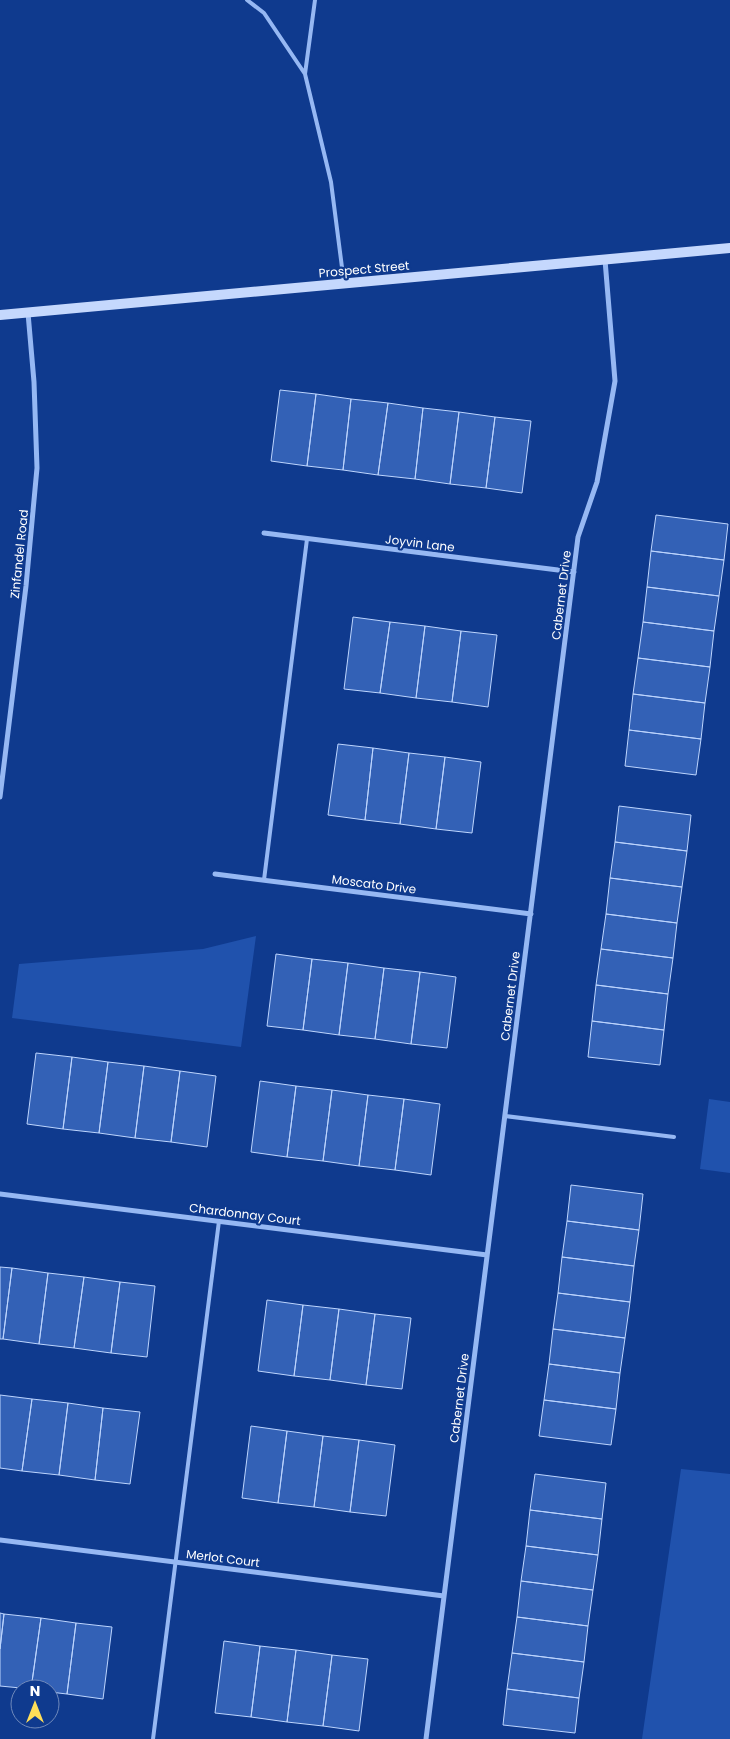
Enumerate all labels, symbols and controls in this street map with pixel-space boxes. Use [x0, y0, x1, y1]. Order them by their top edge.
street label: Prospect Street [318, 257, 410, 281]
street label: Zinfandel Road [6, 508, 32, 600]
street label: Joyvin Lane [384, 530, 456, 556]
street label: Cabernet Drive [547, 549, 575, 641]
street label: Moscato Drive [331, 870, 417, 898]
street label: Cabernet Drive [496, 950, 524, 1042]
street label: Chardonnay Court [188, 1199, 302, 1229]
street label: Cabernet Drive [445, 1352, 473, 1444]
street label: Merlot Court [185, 1545, 261, 1571]
north arrow [10, 1679, 60, 1729]
text: N [30, 1681, 40, 1701]

